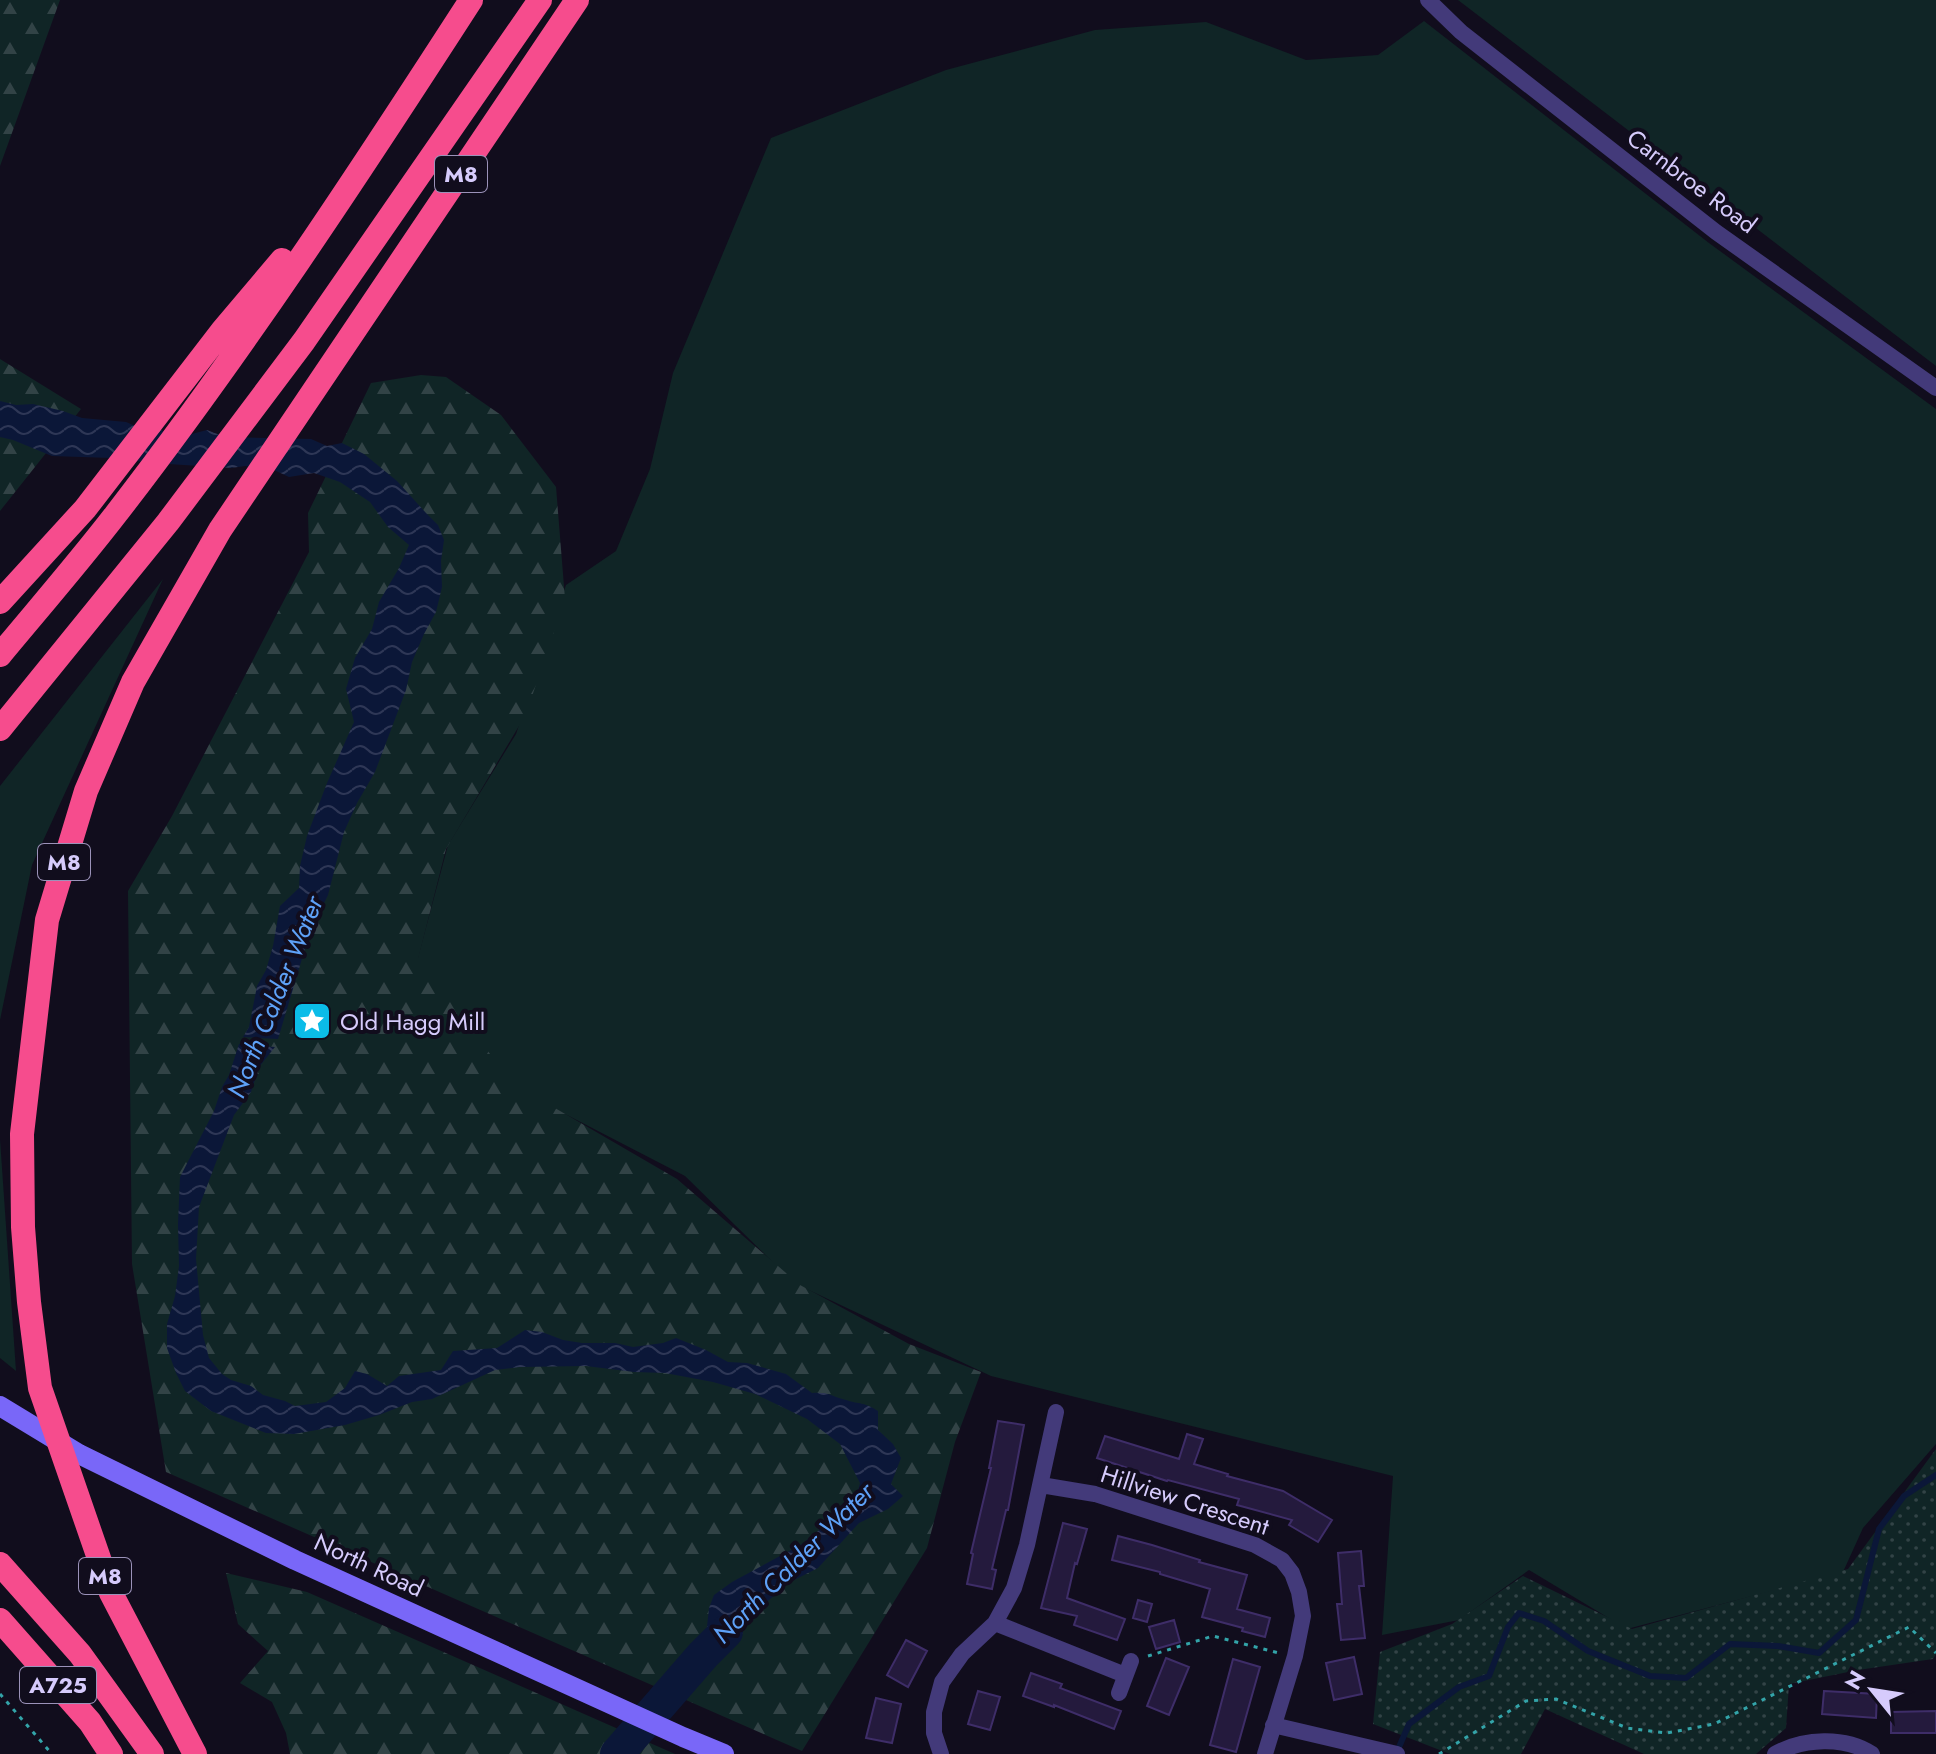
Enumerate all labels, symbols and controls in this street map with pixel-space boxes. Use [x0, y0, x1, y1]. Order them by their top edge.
street label: Carnbroe Road [1620, 120, 1764, 242]
road number: M8 [435, 156, 487, 192]
road number: M8 [38, 844, 90, 880]
water label: North Calder Water [217, 889, 333, 1104]
place icon: Old Hagg Mill [291, 1000, 333, 1042]
place label: Old Hagg Mill [340, 1004, 485, 1039]
street label: Hillview Crescent [1096, 1456, 1274, 1544]
water label: North Calder Water [704, 1473, 883, 1652]
street label: North Road [308, 1524, 430, 1606]
road number: M8 [79, 1558, 131, 1594]
north arrow [1832, 1650, 1912, 1730]
text: N [1836, 1664, 1873, 1696]
road number: A725 [20, 1667, 96, 1703]

